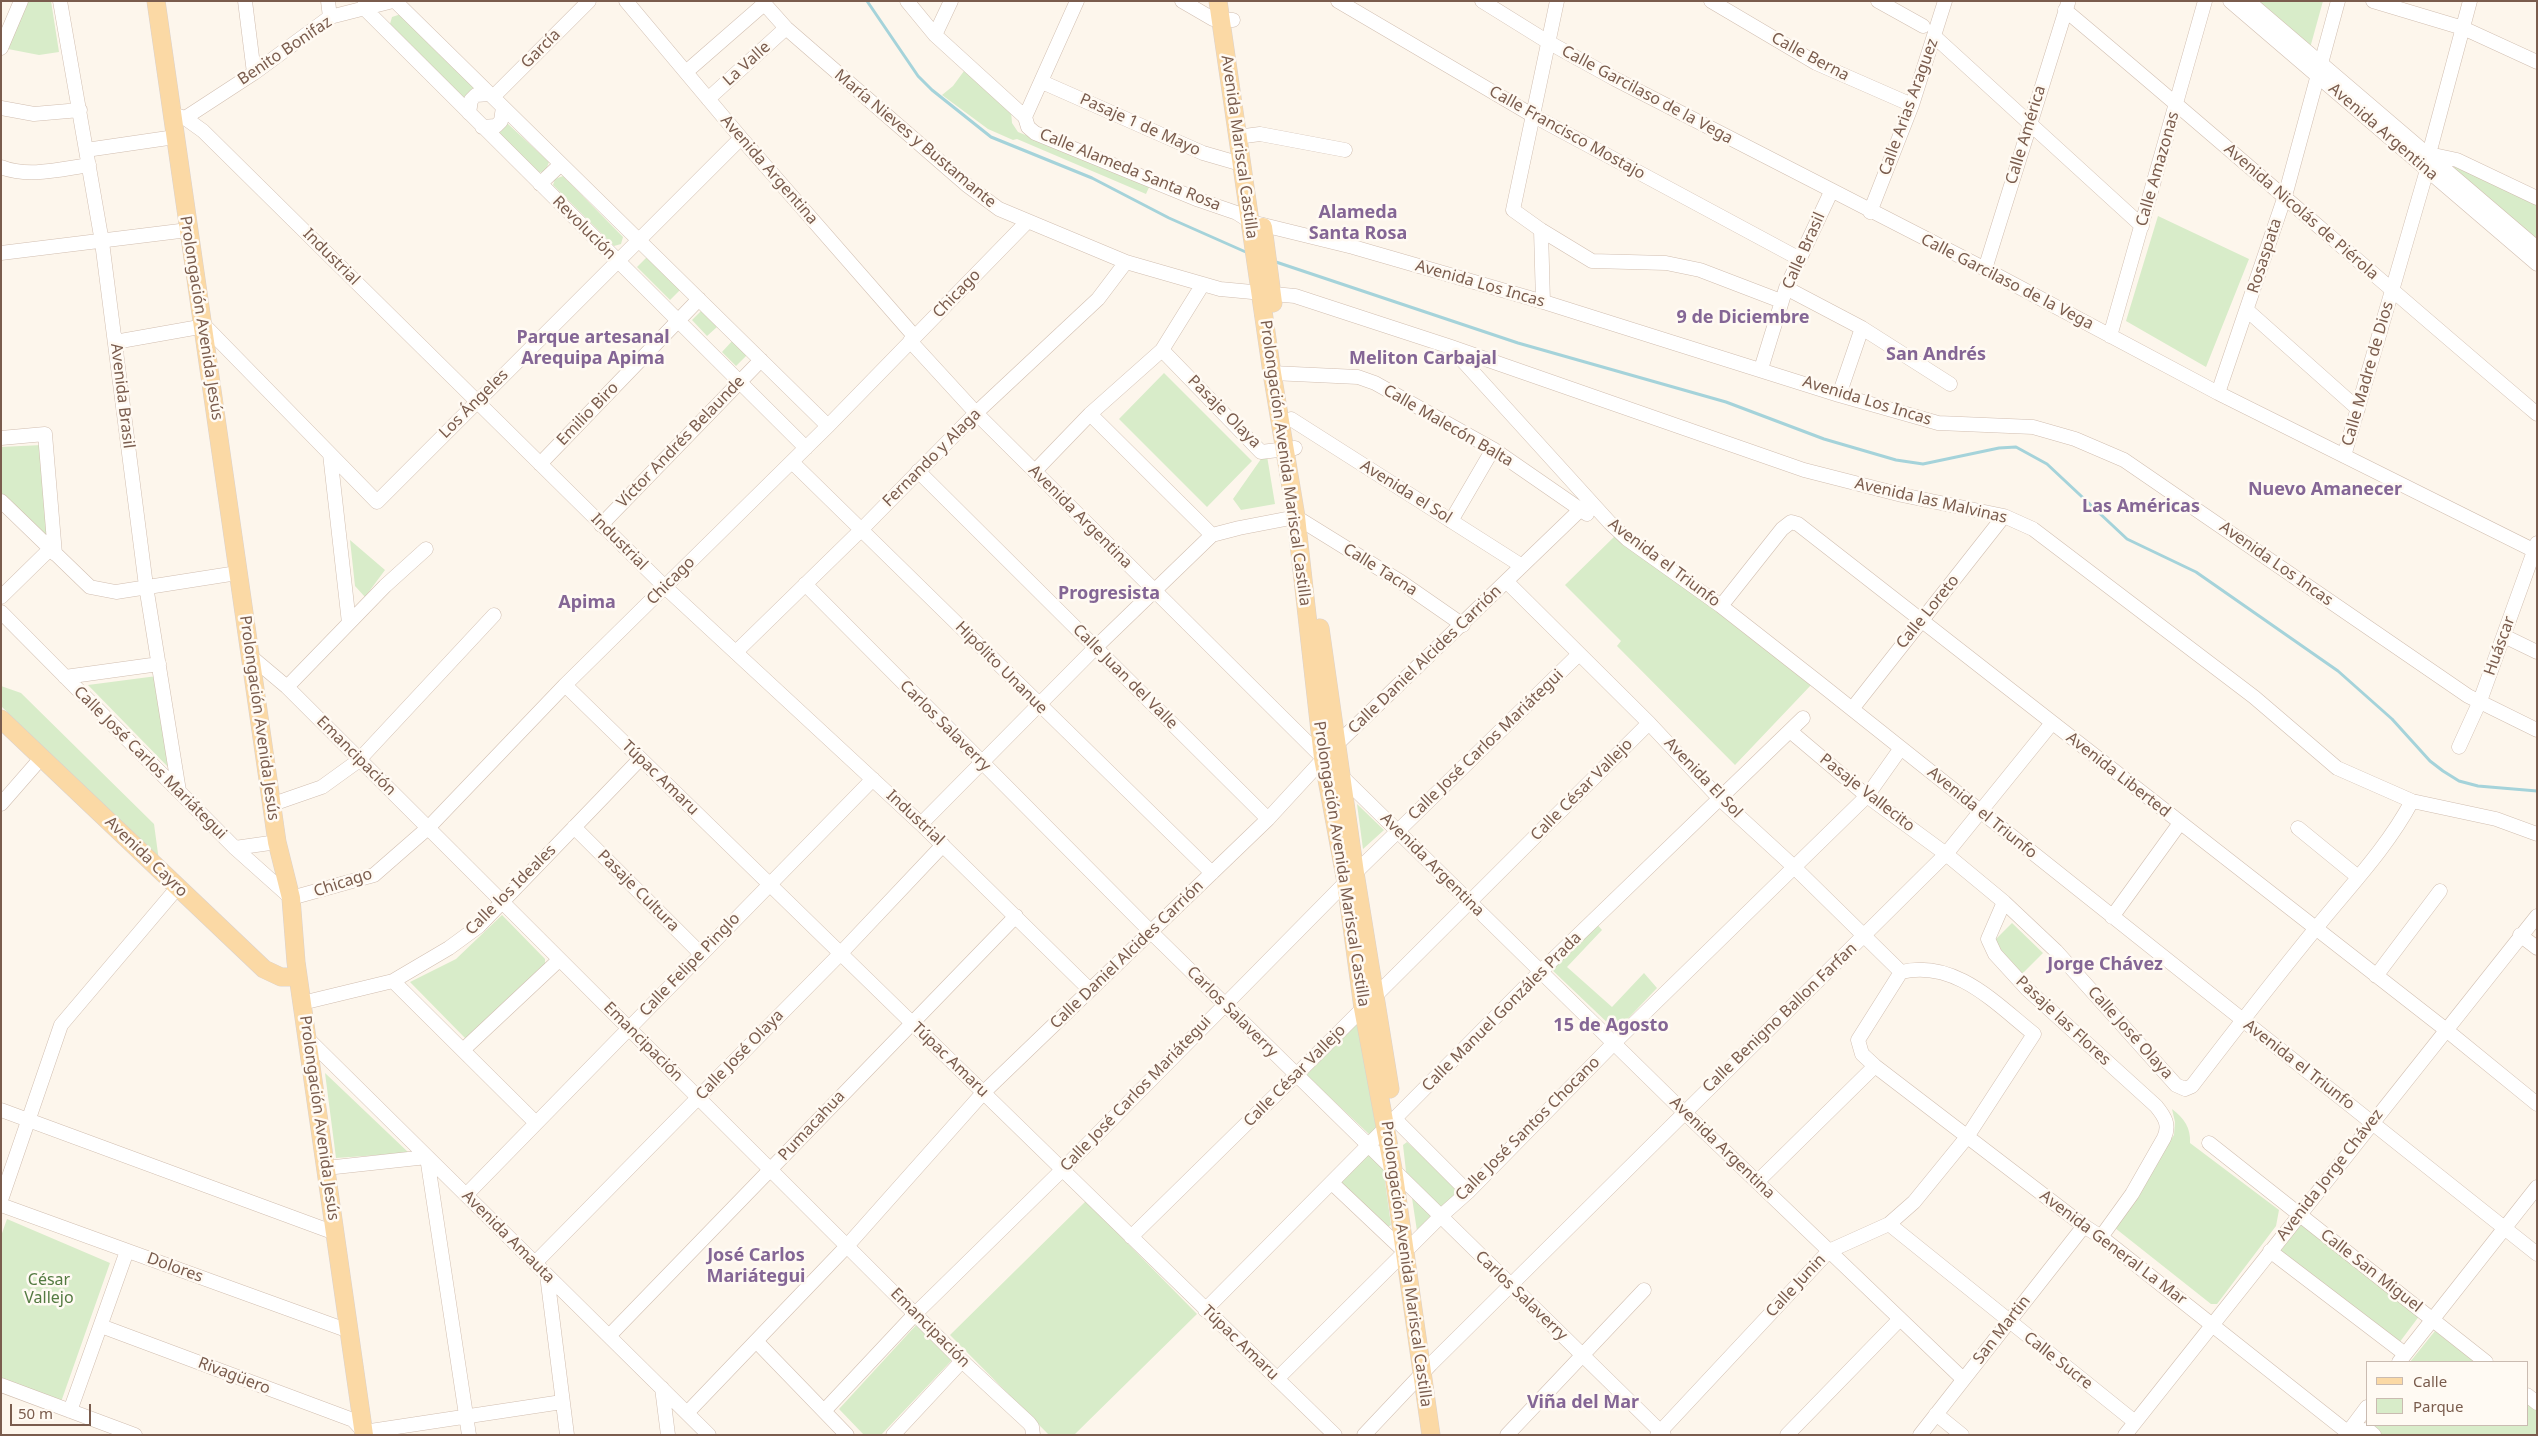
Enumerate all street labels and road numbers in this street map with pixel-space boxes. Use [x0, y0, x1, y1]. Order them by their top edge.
street label: Benito Bonifaz [234, 13, 336, 89]
street label: García [517, 25, 565, 73]
street label: Calle Berna [1768, 28, 1852, 86]
street label: Calle Arias Araguez [1875, 36, 1943, 178]
street label: La Valle [719, 38, 775, 90]
street label: Calle Garcilaso de la Vega [1558, 42, 1736, 148]
street label: Avenida Mariscal Castilla [1217, 54, 1261, 240]
street label: María Nieves y Bustamante [830, 66, 1000, 212]
street label: Avenida Argentina [2324, 79, 2442, 185]
street label: Calle Francisco Mostajo [1486, 82, 1648, 184]
street label: Calle América [2002, 83, 2050, 187]
street label: Pasaje 1 de Mayo [1077, 90, 1203, 160]
street label: Calle Amazonas [2132, 109, 2184, 229]
street label: Avenida Argentina [716, 111, 822, 229]
street label: Calle Alameda Santa Rosa [1037, 125, 1223, 215]
street label: Avenida Nicolás de Piérola [2220, 140, 2382, 284]
street label: Revolución [548, 192, 620, 264]
street label: Calle Brasil [1779, 210, 1829, 292]
street label: Prolongación Avenida Jesús [175, 214, 227, 422]
street label: Rosaspata [2244, 216, 2286, 296]
street label: Industrial [299, 225, 363, 289]
street label: Calle Garcilaso de la Vega [1917, 230, 2097, 334]
street label: Avenida Los Incas [1413, 256, 1547, 312]
street label: Chicago [929, 266, 985, 322]
street label: Calle Madre de Dios [2338, 299, 2398, 449]
street label: Prolongación Avenida Mariscal Castilla [1255, 319, 1315, 607]
street label: Avenida Brasil [106, 342, 138, 450]
street label: Los Ángeles [436, 366, 512, 442]
street label: Víctor Andrés Belaunde [613, 372, 749, 512]
street label: Pasaje Olaya [1184, 372, 1264, 452]
street label: Avenida Los Incas [1800, 372, 1934, 430]
street label: Emilio Biro [553, 378, 623, 450]
street label: Calle Malecón Balta [1380, 381, 1516, 471]
street label: Fernando y Alaga [879, 405, 985, 511]
street label: Avenida el Sol [1357, 456, 1455, 528]
street label: Avenida Argentina [1024, 461, 1136, 573]
street label: Avenida las Malvinas [1853, 474, 2009, 528]
street label: Industrial [587, 510, 651, 574]
street label: Avenida el Triunfo [1604, 515, 1724, 611]
street label: Avenida Los Incas [2216, 518, 2336, 610]
street label: Calle Tacna [1339, 540, 1421, 600]
street label: Chicago [643, 553, 699, 609]
street label: Calle Loreto [1892, 571, 1964, 653]
street label: Calle Daniel Alcides Carrión [1344, 582, 1506, 738]
street label: Prolongación Avenida Jesús [235, 614, 283, 822]
street label: Huáscar [2480, 614, 2520, 678]
street label: Hipólito Unanue [951, 618, 1051, 718]
street label: Calle Juan del Valle [1069, 621, 1181, 733]
street label: Calle José Carlos Mariátegui [1404, 666, 1568, 824]
street label: Carlos Salaverry [896, 677, 994, 775]
street label: Calle José Carlos Mariátegui [69, 682, 231, 844]
street label: Emancipación [312, 712, 400, 800]
street label: Prolongación Avenida Mariscal Castilla [1309, 720, 1373, 1008]
street label: Avenida Liberted [2062, 728, 2174, 822]
street label: Avenida El Sol [1660, 734, 1746, 822]
street label: Calle César Vallejo [1527, 735, 1637, 845]
street label: Túpac Amaru [618, 737, 702, 819]
street label: Pasaje Vallecito [1816, 750, 1918, 836]
street label: Avenida el Triunfo [1923, 763, 2041, 863]
street label: Industrial [882, 786, 948, 850]
street label: Avenida Argentina [1376, 809, 1488, 921]
street label: Avenida Cayro [101, 813, 191, 901]
street label: Calle los Ideales [462, 841, 560, 939]
street label: Pasaje Cultura [593, 846, 683, 936]
street label: Chicago [311, 865, 375, 901]
street label: Calle Daniel Alcides Carrión [1046, 877, 1208, 1033]
street label: Calle Felipe Pinglo [636, 909, 744, 1021]
street label: Calle Manuel Gonzáles Prada [1418, 928, 1586, 1096]
street label: Calle Benigno Ballon Farfan [1699, 939, 1861, 1097]
street label: Carlos Salaverry [1183, 963, 1281, 1061]
street label: Pasaje las Flores [2012, 972, 2114, 1070]
street label: Calle José Olaya [2083, 983, 2177, 1083]
street label: Emancipación [599, 998, 687, 1086]
street label: Calle José Olaya [692, 1006, 788, 1104]
street label: Calle José Carlos Mariátegui [1057, 1012, 1215, 1176]
street label: Prolongación Avenida Jesús [295, 1014, 343, 1222]
street label: Avenida el Triunfo [2240, 1016, 2358, 1114]
street label: Túpac Amaru [908, 1019, 992, 1101]
street label: Calle César Vallejo [1240, 1021, 1350, 1131]
street label: Calle José Santos Chocano [1452, 1053, 1604, 1205]
street label: Pumacahua [775, 1087, 849, 1165]
street label: Avenida Argentina [1665, 1093, 1779, 1203]
street label: Avenida Jorge Chávez [2273, 1106, 2387, 1244]
street label: Prolongación Avenida Mariscal Castilla [1376, 1120, 1436, 1408]
street label: Avenida General La Mar [2036, 1186, 2190, 1310]
street label: Avenida Amauta [458, 1187, 558, 1287]
street label: Calle San Miguel [2316, 1225, 2426, 1317]
street label: Carlos Salaverry [1471, 1247, 1571, 1345]
street label: Dolores [144, 1249, 206, 1287]
street label: Calle Junin [1762, 1251, 1830, 1321]
street label: Emancipación [886, 1284, 974, 1372]
street label: San Martin [1969, 1292, 2035, 1368]
street label: Túpac Amaru [1198, 1302, 1282, 1384]
street label: Calle Sucre [2020, 1328, 2096, 1394]
street label: Rivagüero [195, 1353, 273, 1399]

